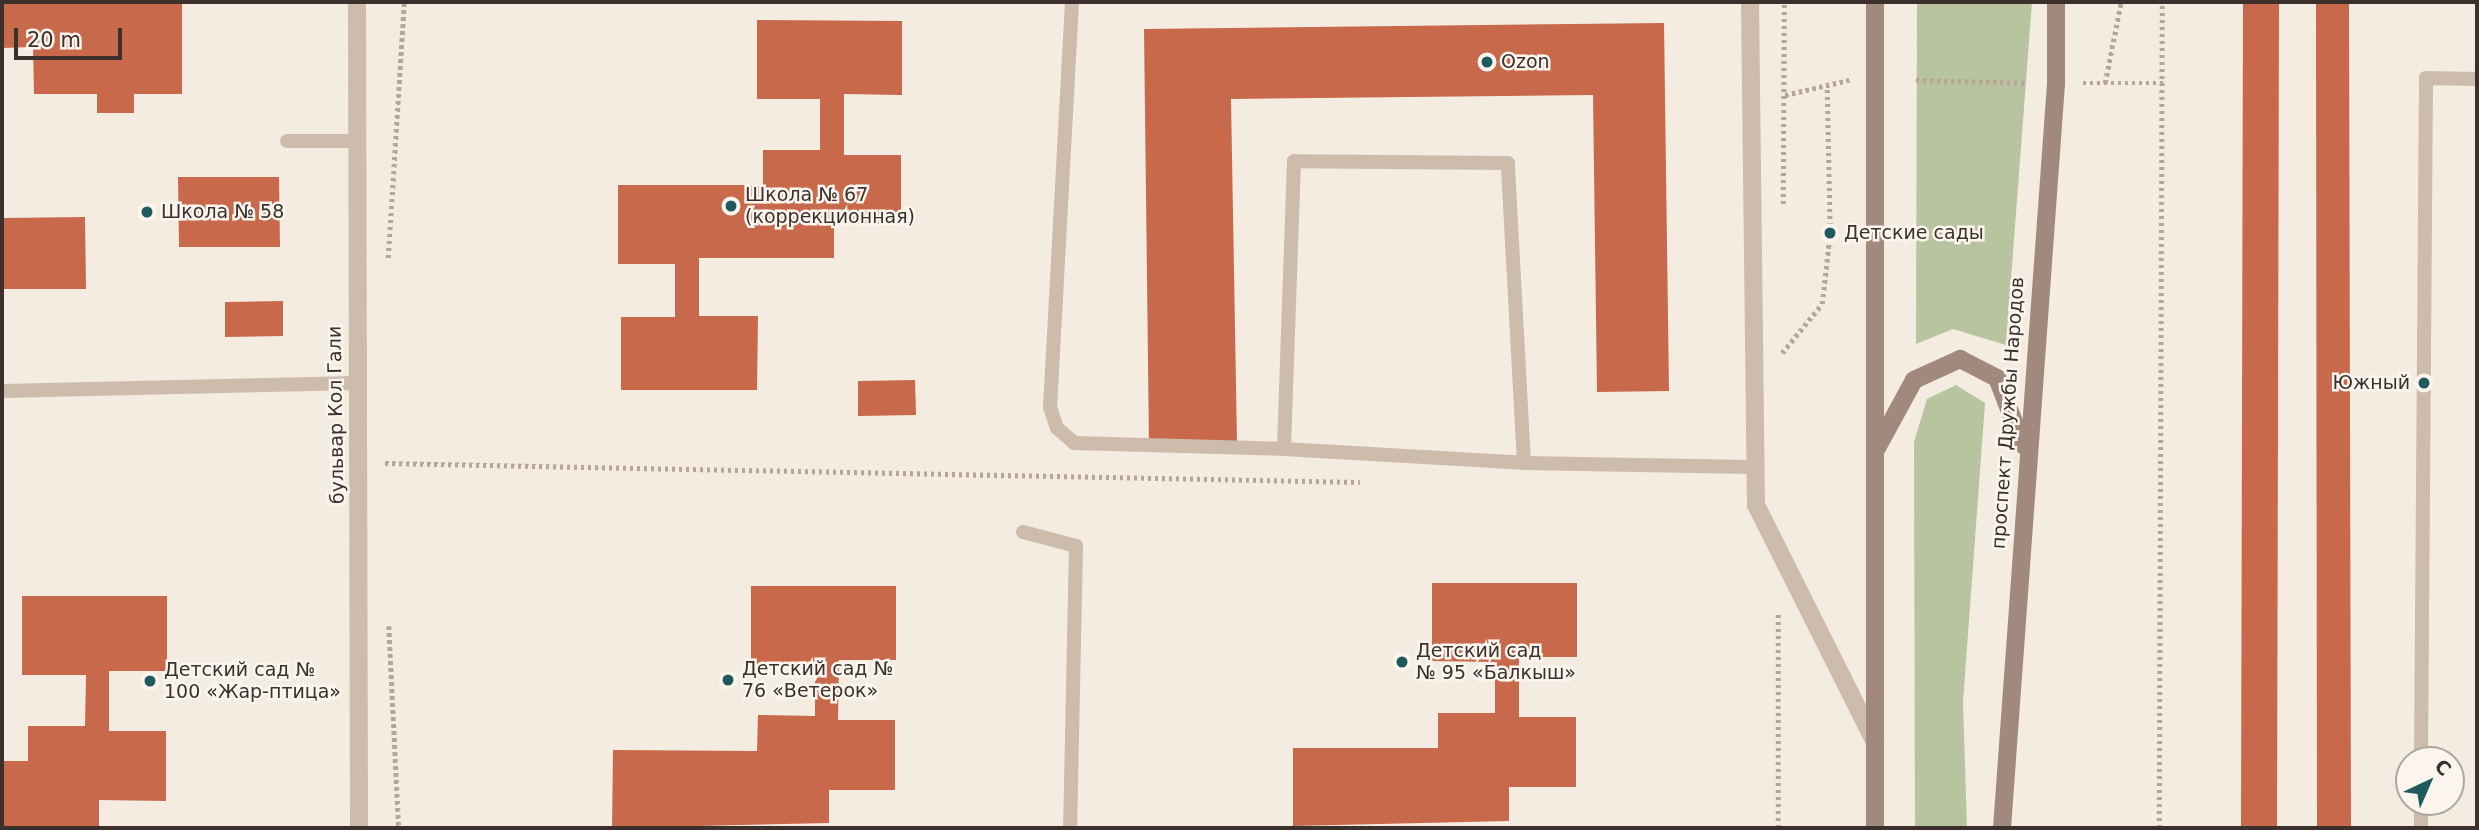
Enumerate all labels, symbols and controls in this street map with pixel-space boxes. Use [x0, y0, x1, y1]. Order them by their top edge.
scale bar [18, 14, 126, 58]
text: 20 m [27, 28, 81, 52]
place label: Ozon [1501, 51, 1550, 73]
marker: Ozon [1479, 54, 1495, 70]
place label: Школа № 67 (коррекционная) [745, 184, 915, 228]
marker: Школа № 67 (коррекционная) [723, 198, 739, 214]
place label: Школа № 58 [161, 201, 284, 223]
marker: Школа № 58 [139, 204, 155, 220]
place label: Детские сады [1844, 222, 1984, 244]
marker: Детские сады [1822, 225, 1838, 241]
street label: проспект Дружбы Народов [1987, 276, 2029, 550]
street label: бульвар Кол Гали [323, 326, 349, 504]
place label: Южный [2333, 372, 2410, 394]
marker: Южный [2416, 375, 2432, 391]
place label: Детский сад № 95 «Балкыш» [1416, 640, 1576, 684]
marker: Детский сад № 95 «Балкыш» [1394, 654, 1410, 670]
place label: Детский сад № 76 «Ветерок» [742, 658, 893, 702]
place label: Детский сад № 100 «Жар-птица» [164, 659, 341, 703]
marker: Детский сад № 76 «Ветерок» [720, 672, 736, 688]
marker: Детский сад № 100 «Жар-птица» [142, 673, 158, 689]
north arrow [2395, 746, 2465, 816]
text: С [2431, 755, 2456, 780]

